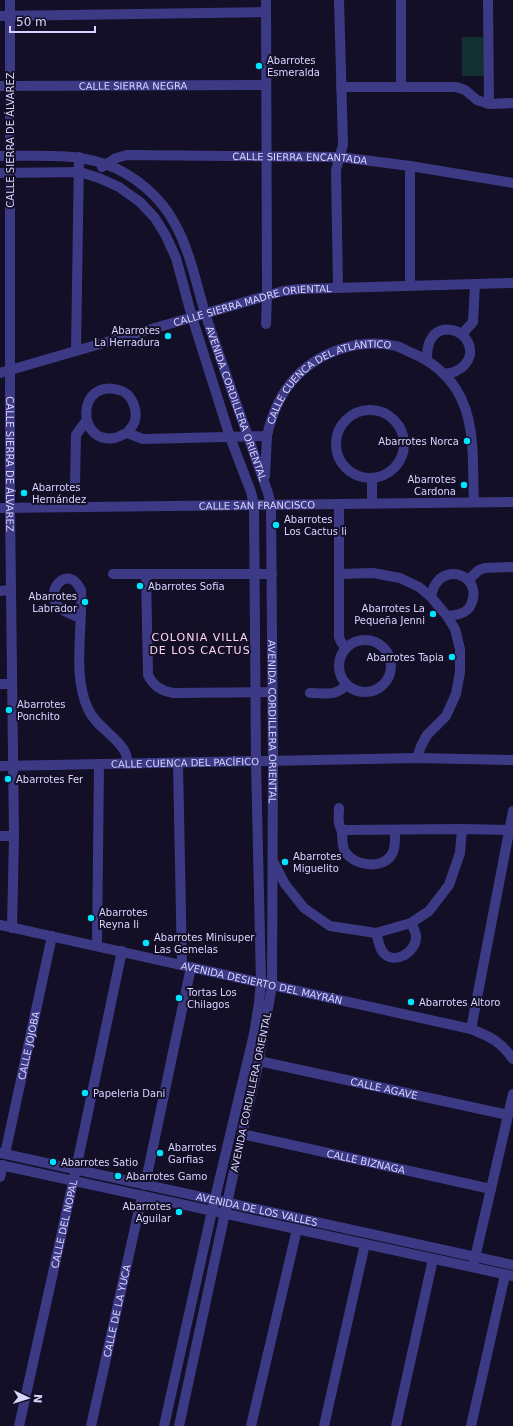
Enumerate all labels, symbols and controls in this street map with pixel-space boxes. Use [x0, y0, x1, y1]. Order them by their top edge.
scale bar [10, 8, 95, 34]
text: 50 m [16, 15, 47, 29]
place label: Abarrotes Esmeralda [267, 55, 320, 78]
marker: Abarrotes Esmeralda [254, 61, 264, 71]
street label: CALLE SIERRA DE ÁLVAREZ [4, 72, 16, 208]
street label: CALLE SIERRA NEGRA [79, 80, 187, 91]
street label: CALLE SIERRA ENCANTADA [232, 150, 368, 166]
street label: CALLE SIERRA MADRE ORIENTAL [172, 283, 332, 328]
place label: Abarrotes La Herradura [94, 325, 160, 348]
street label: AVENIDA CORDILLERA ORIENTAL [204, 325, 269, 483]
marker: Abarrotes La Herradura [163, 331, 173, 341]
street label: CALLE CUENCA DEL ATLÁNTICO [265, 338, 392, 426]
street label: CALLE SIERRA DE ÁLVAREZ [4, 396, 17, 532]
place label: Abarrotes Norca [378, 436, 459, 447]
marker: Abarrotes Norca [462, 436, 472, 446]
place label: Abarrotes Cardona [407, 474, 456, 497]
marker: Abarrotes Cardona [459, 480, 469, 490]
place label: Abarrotes Hernández [32, 482, 86, 505]
marker: Abarrotes Hernández [19, 488, 29, 498]
street label: CALLE SAN FRANCISCO [199, 499, 315, 511]
place label: Abarrotes Los Cactus Ii [284, 514, 347, 537]
marker: Abarrotes Los Cactus Ii [271, 520, 281, 530]
marker: Abarrotes Sofia [135, 581, 145, 591]
place label: Abarrotes Sofia [148, 581, 225, 592]
place label: Abarrotes Labrador [28, 591, 78, 614]
marker: Abarrotes Labrador [80, 597, 90, 607]
place label: Abarrotes La Pequeña Jenni [354, 603, 425, 626]
marker: Abarrotes La Pequeña Jenni [428, 609, 438, 619]
district label: COLONIA VILLA DE LOS CACTUS [149, 631, 251, 657]
street label: AVENIDA CORDILLERA ORIENTAL [267, 640, 279, 804]
place label: Abarrotes Tapia [366, 652, 444, 663]
marker: Abarrotes Tapia [447, 652, 457, 662]
place label: Abarrotes Ponchito [17, 699, 66, 722]
marker: Abarrotes Ponchito [4, 705, 14, 715]
street label: CALLE CUENCA DEL PACÍFICO [111, 755, 259, 769]
marker: Abarrotes Fer [3, 774, 13, 784]
place label: Abarrotes Fer [16, 774, 84, 785]
place label: Abarrotes Miguelito [293, 851, 342, 874]
marker: Abarrotes Miguelito [280, 857, 290, 867]
place label: Abarrotes Reyna Ii [99, 907, 148, 930]
marker: Abarrotes Reyna Ii [86, 913, 96, 923]
place label: Abarrotes Minisuper Las Gemelas [154, 932, 255, 955]
marker: Abarrotes Minisuper Las Gemelas [141, 938, 151, 948]
street label: AVENIDA DESIERTO DEL MAYRÁN [180, 960, 343, 1006]
place label: Tortas Los Chilagos [186, 987, 237, 1010]
marker: Tortas Los Chilagos [174, 993, 184, 1003]
marker: Abarrotes Altoro [406, 997, 416, 1007]
place label: Abarrotes Altoro [419, 997, 500, 1008]
street label: CALLE JOJOBA [16, 1010, 41, 1081]
street label: AVENIDA CORDILLERA ORIENTAL [229, 1011, 273, 1173]
street label: CALLE AGAVE [350, 1076, 419, 1101]
marker: Papeleria Dani [80, 1088, 90, 1098]
place label: Papeleria Dani [93, 1088, 165, 1099]
place label: Abarrotes Garfias [168, 1142, 217, 1165]
street label: CALLE BIZNAGA [326, 1147, 406, 1175]
marker: Abarrotes Garfias [155, 1148, 165, 1158]
marker: Abarrotes Satio [48, 1157, 58, 1167]
place label: Abarrotes Satio [61, 1157, 138, 1168]
marker: Abarrotes Gamo [113, 1171, 123, 1181]
place label: Abarrotes Gamo [126, 1171, 207, 1182]
street label: CALLE DEL NOPAL [49, 1178, 79, 1269]
street label: AVENIDA DE LOS VALLES [195, 1190, 319, 1228]
place label: Abarrotes Aguilar [122, 1201, 172, 1224]
marker: Abarrotes Aguilar [174, 1207, 184, 1217]
street label: CALLE DE LA YUCA [101, 1263, 132, 1358]
north arrow [8, 1378, 48, 1418]
text: N [31, 1394, 44, 1404]

